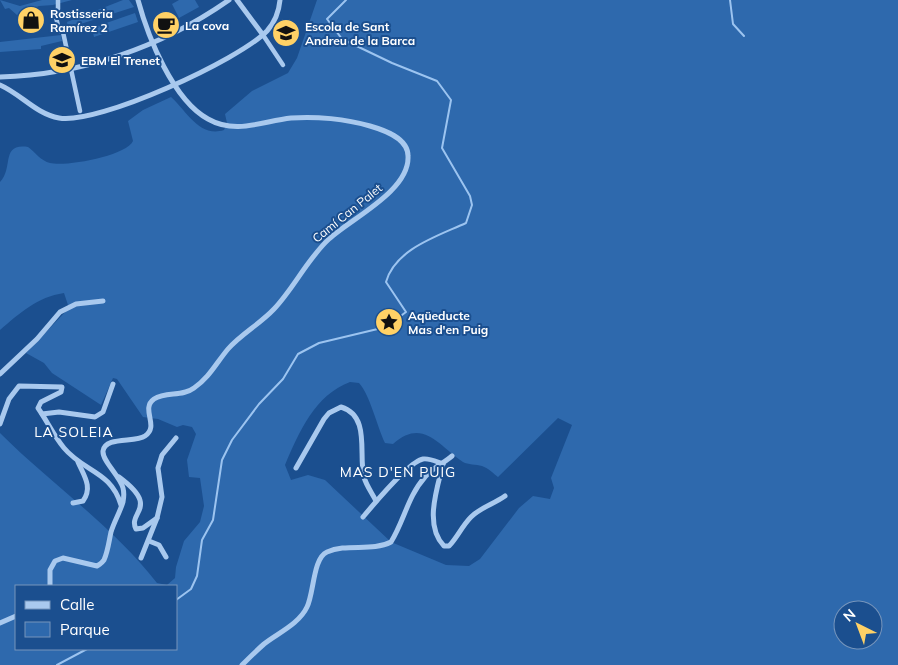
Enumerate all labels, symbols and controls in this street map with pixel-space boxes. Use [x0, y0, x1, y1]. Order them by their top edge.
shop icon: Rostisseria Ramírez 2 [16, 5, 46, 35]
place label: Rostisseria Ramírez 2 [50, 6, 113, 35]
cafe icon: La cova [151, 10, 181, 40]
place label: La cova [185, 18, 229, 33]
school or university icon: Escola de Sant Andreu de la Barca [271, 18, 301, 48]
place label: Escola de Sant Andreu de la Barca [305, 19, 415, 48]
school or university icon: EBM El Trenet [47, 45, 77, 75]
place label: EBM El Trenet [81, 53, 160, 68]
street label: Camí Can Palet [309, 180, 385, 246]
place icon: Aqüeducte Mas d'en Puig [374, 307, 404, 337]
place label: Aqüeducte Mas d'en Puig [408, 308, 488, 337]
district label: LA SOLEIA [34, 423, 114, 441]
district label: MAS D'EN PUIG [340, 463, 456, 481]
legend [15, 585, 178, 650]
text: Calle [60, 595, 94, 614]
north arrow [833, 600, 883, 650]
text: N [839, 605, 859, 626]
text: Parque [60, 620, 110, 639]

